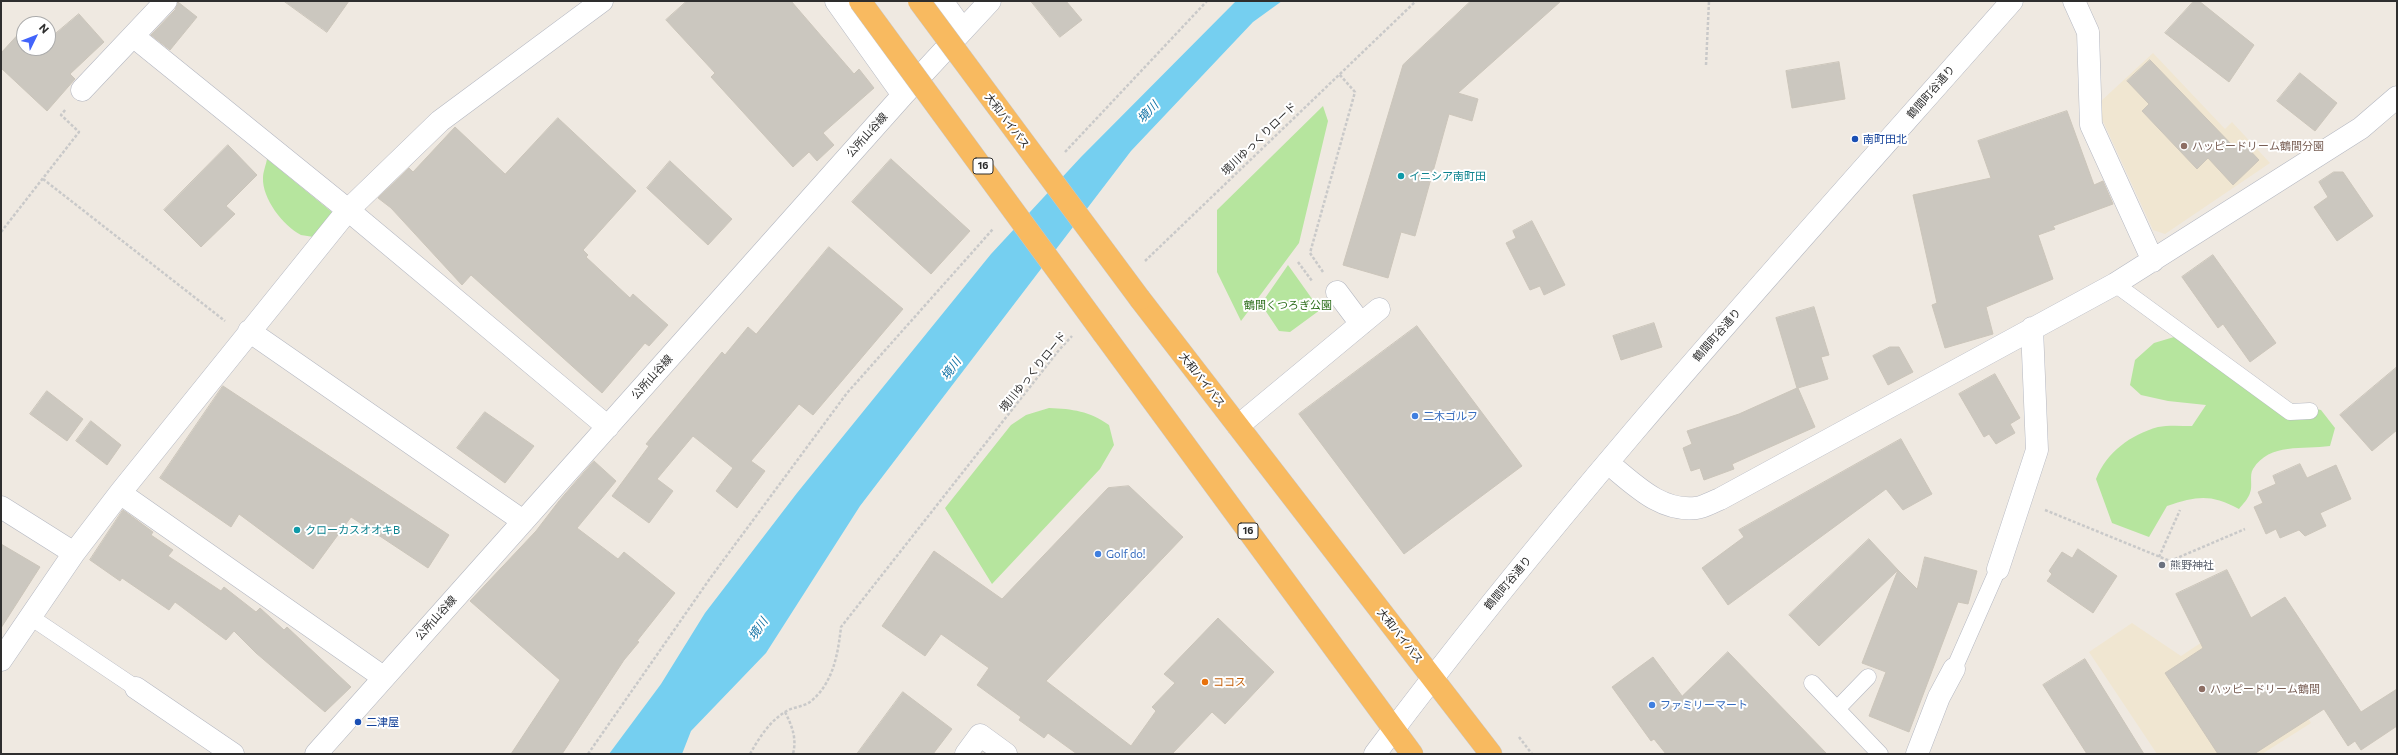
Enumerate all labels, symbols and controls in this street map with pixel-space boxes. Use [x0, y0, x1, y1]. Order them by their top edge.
north arrow [16, 16, 56, 56]
text: N [37, 21, 52, 36]
street label: 鶴間町谷通り [1904, 63, 1958, 121]
street label: 大和バイパス [982, 91, 1032, 151]
water label: 境川 [1134, 98, 1162, 126]
street label: 境川ゆっくりロード [1219, 100, 1299, 178]
street label: 公所山谷線 [844, 110, 890, 160]
place label: 南町田北 [1863, 132, 1907, 146]
marker: 南町田北 [1850, 134, 1860, 144]
place label: ハッピードリーム鶴間分園 [2192, 139, 2324, 153]
marker: ハッピードリーム鶴間分園 [2179, 141, 2189, 151]
road number: 16 [973, 158, 993, 174]
place label: イニシア南町田 [1409, 169, 1486, 183]
marker: イニシア南町田 [1396, 171, 1406, 181]
park label: 鶴間くつろぎ公園 [1244, 298, 1332, 312]
street label: 鶴間町谷通り [1690, 306, 1744, 364]
street label: 境川ゆっくりロード [997, 329, 1069, 415]
street label: 大和バイパス [1176, 350, 1228, 410]
street label: 公所山谷線 [629, 352, 675, 402]
water label: 境川 [938, 355, 964, 383]
place label: 二木ゴルフ [1423, 409, 1478, 423]
marker: 二木ゴルフ [1410, 411, 1420, 421]
place label: クローカスオオキB [305, 523, 400, 537]
road number: 16 [1238, 523, 1258, 539]
marker: クローカスオオキB [292, 525, 302, 535]
place label: Golf do! [1106, 547, 1145, 561]
marker: Golf do! [1093, 549, 1103, 559]
street label: 鶴間町谷通り [1482, 553, 1534, 613]
place label: 熊野神社 [2170, 558, 2214, 572]
marker: 熊野神社 [2157, 560, 2167, 570]
street label: 公所山谷線 [413, 593, 459, 643]
street label: 大和バイパス [1374, 606, 1426, 666]
water label: 境川 [745, 615, 771, 643]
place label: ココス [1213, 675, 1246, 689]
marker: ココス [1200, 677, 1210, 687]
place label: ハッピードリーム鶴間 [2210, 682, 2320, 696]
marker: ハッピードリーム鶴間 [2197, 684, 2207, 694]
place label: ファミリーマート [1660, 698, 1748, 712]
marker: ファミリーマート [1647, 700, 1657, 710]
place label: 二津屋 [366, 715, 399, 729]
marker: 二津屋 [353, 717, 363, 727]

